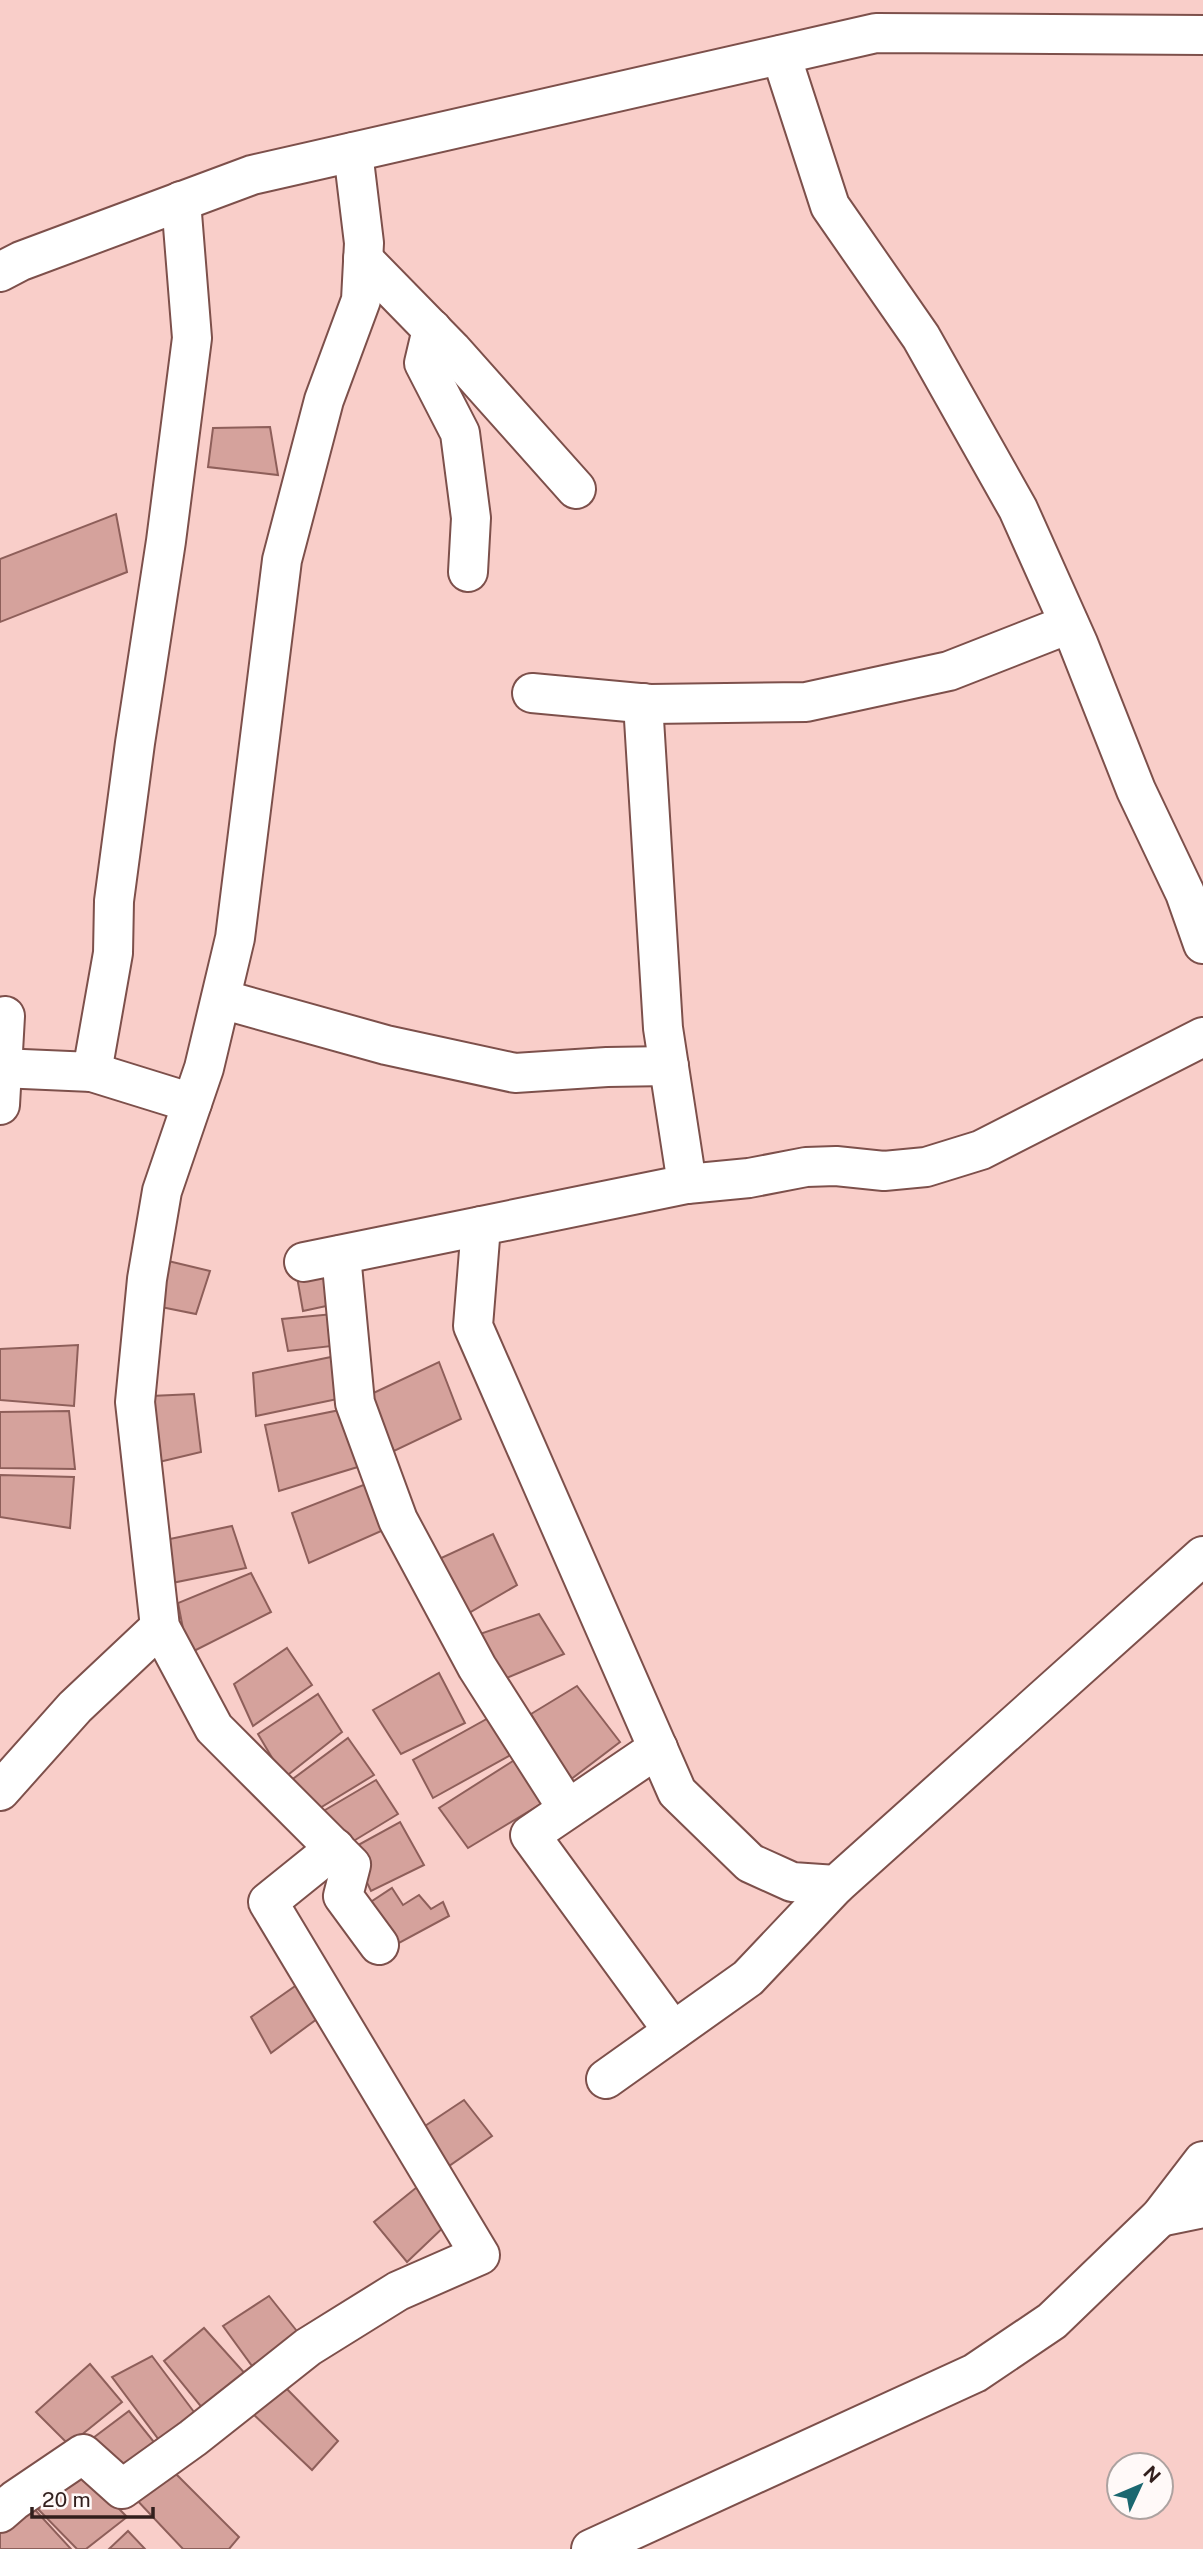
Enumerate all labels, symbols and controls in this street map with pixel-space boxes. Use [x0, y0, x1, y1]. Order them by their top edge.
north arrow [1105, 2451, 1175, 2521]
text: N [1139, 2461, 1165, 2487]
scale bar [32, 2476, 152, 2520]
text: 20 m [42, 2487, 91, 2512]

